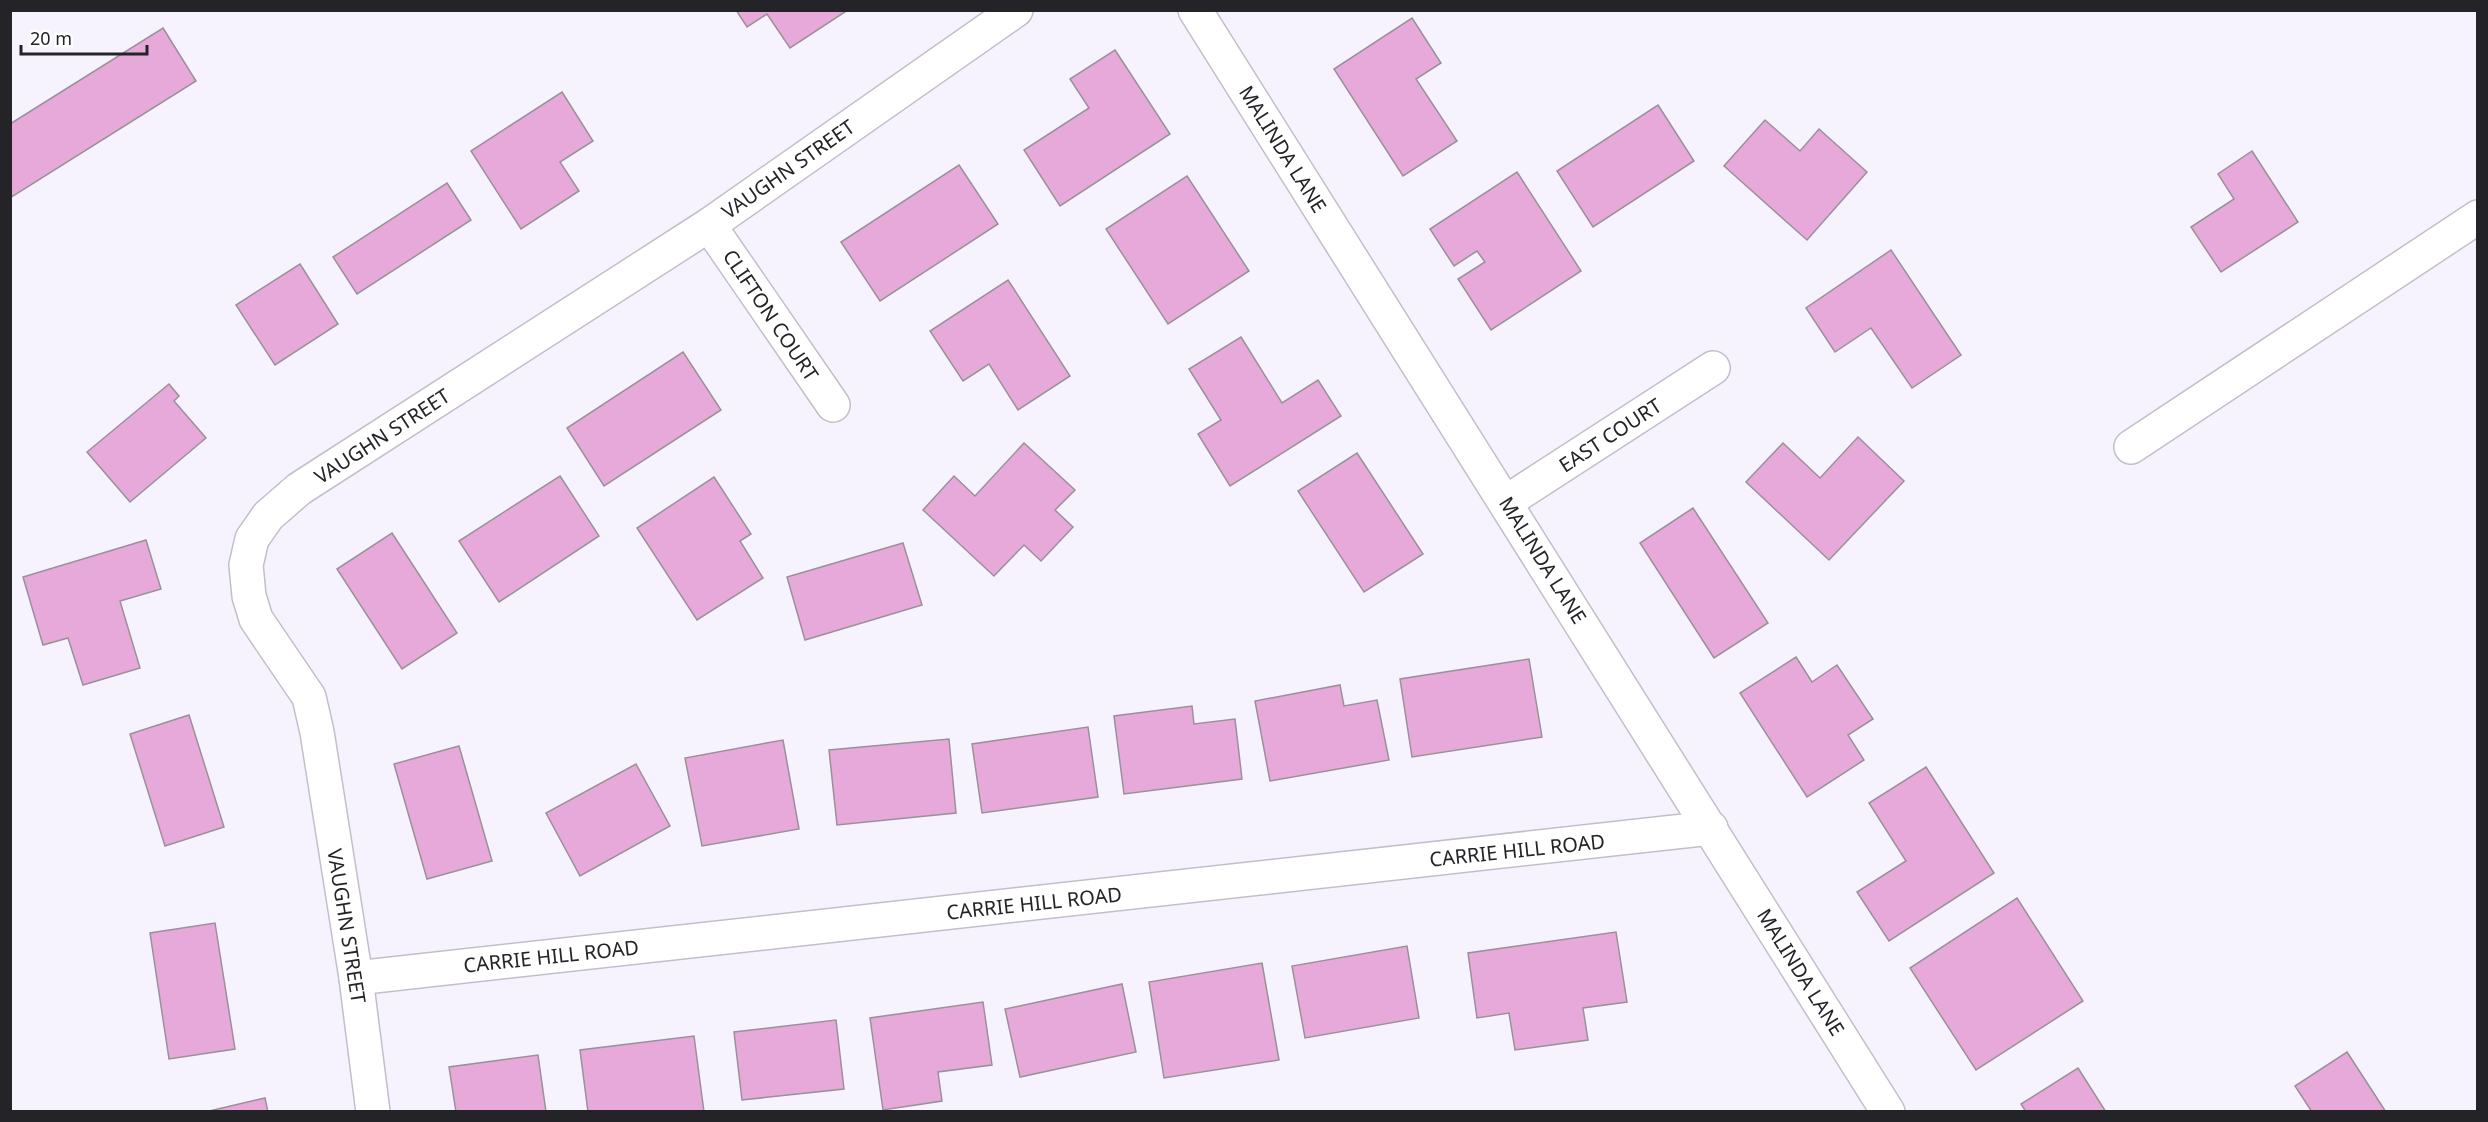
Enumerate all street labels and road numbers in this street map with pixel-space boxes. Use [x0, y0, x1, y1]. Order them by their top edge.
street label: MALINDA LANE [1233, 80, 1333, 218]
street label: VAUGHN STREET [716, 113, 860, 225]
street label: CLIFTON COURT [717, 244, 825, 386]
street label: VAUGHN STREET [309, 382, 455, 490]
street label: EAST COURT [1553, 392, 1667, 478]
street label: MALINDA LANE [1493, 491, 1593, 629]
street label: CARRIE HILL ROAD [1428, 827, 1606, 873]
street label: VAUGHN STREET [321, 847, 373, 1005]
street label: CARRIE HILL ROAD [945, 880, 1123, 926]
street label: MALINDA LANE [1751, 903, 1851, 1041]
street label: CARRIE HILL ROAD [462, 933, 640, 979]

